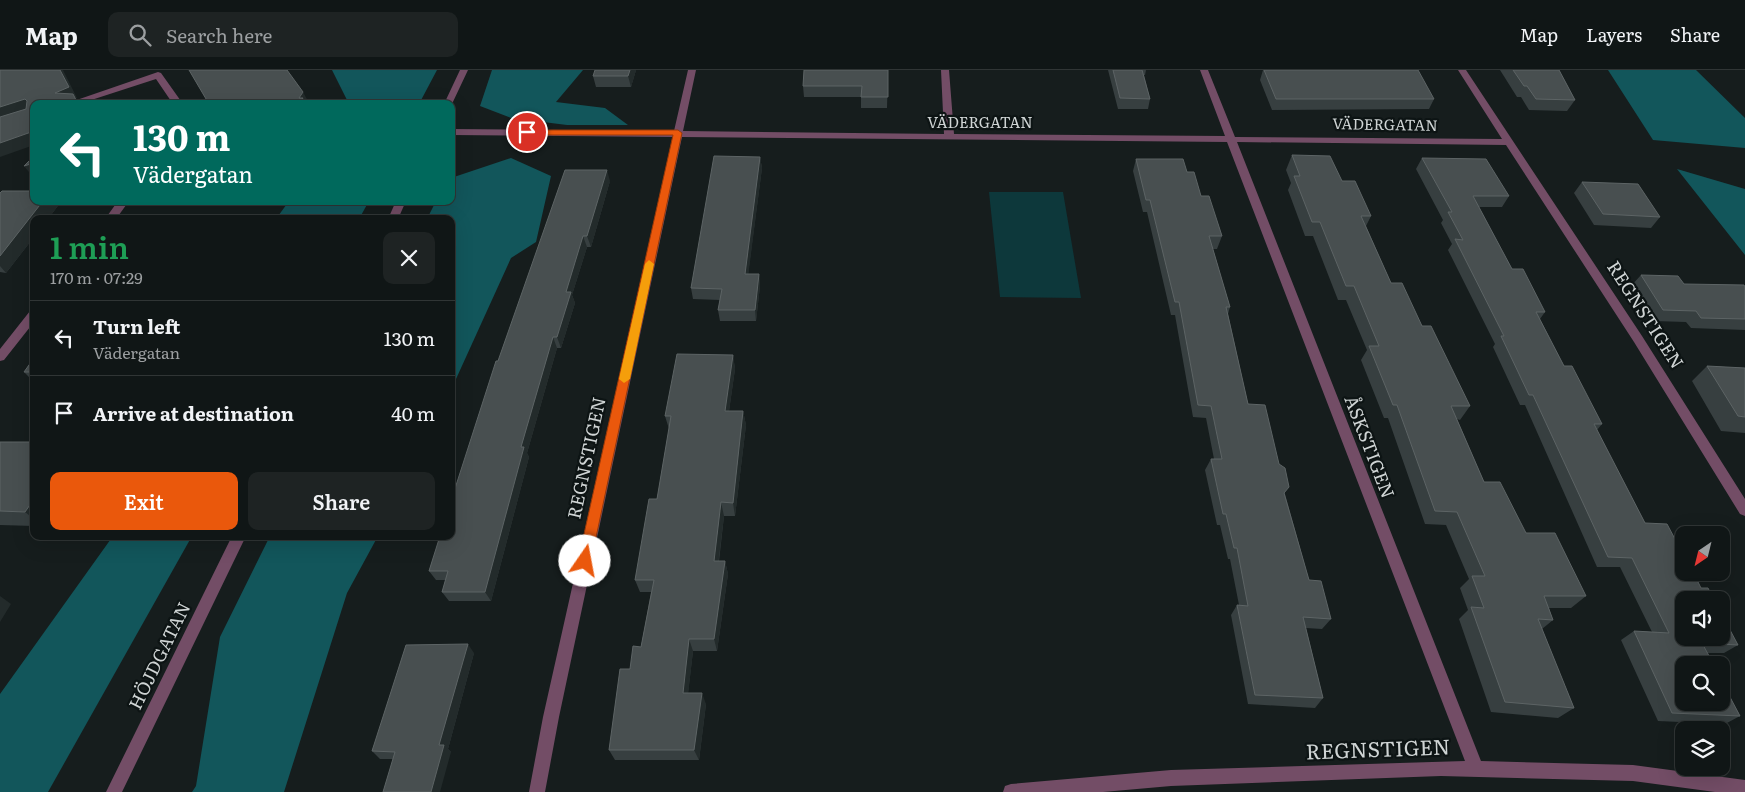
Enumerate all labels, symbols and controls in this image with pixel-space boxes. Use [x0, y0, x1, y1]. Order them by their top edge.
search box [108, 12, 458, 57]
text: Map [25, 17, 78, 52]
icon: search [126, 21, 154, 49]
text: Search here [166, 21, 272, 49]
text: Map [1520, 21, 1558, 48]
text: Layers [1586, 21, 1642, 48]
text: Share [1670, 21, 1720, 48]
text: 130 m [133, 110, 230, 162]
street label: VÄDERGATAN [927, 110, 1033, 133]
pin [506, 111, 548, 153]
street label: VÄDERGATAN [1332, 111, 1438, 136]
icon: arrive [513, 118, 541, 146]
icon: left [50, 120, 115, 185]
text: Vädergatan [133, 157, 253, 190]
text: 1 min [50, 224, 129, 268]
button: close [383, 232, 435, 284]
street label: REGNSTIGEN [1601, 255, 1691, 374]
text: 170 m · 07:29 [50, 265, 143, 289]
text: Turn left [93, 312, 180, 340]
icon: left [50, 324, 78, 352]
text: 130 m [384, 324, 435, 352]
text: Vädergatan [93, 340, 180, 364]
street label: ÅSKSTIGEN [1338, 391, 1402, 502]
street label: REGNSTIGEN [559, 394, 612, 521]
icon: arrive [50, 399, 78, 427]
text: Arrive at destination [93, 399, 294, 427]
text: 40 m [391, 399, 435, 427]
button: Exit [50, 472, 238, 530]
button: Share [248, 472, 435, 530]
north arrow [1675, 526, 1730, 581]
map controls [1675, 526, 1730, 776]
position arrow [558, 534, 610, 586]
button: sound [1675, 591, 1730, 646]
street label: HÖJDGATAN [121, 597, 196, 714]
button: search [1675, 656, 1730, 711]
button: layers [1675, 721, 1730, 776]
street label: REGNSTIGEN [1305, 729, 1451, 766]

